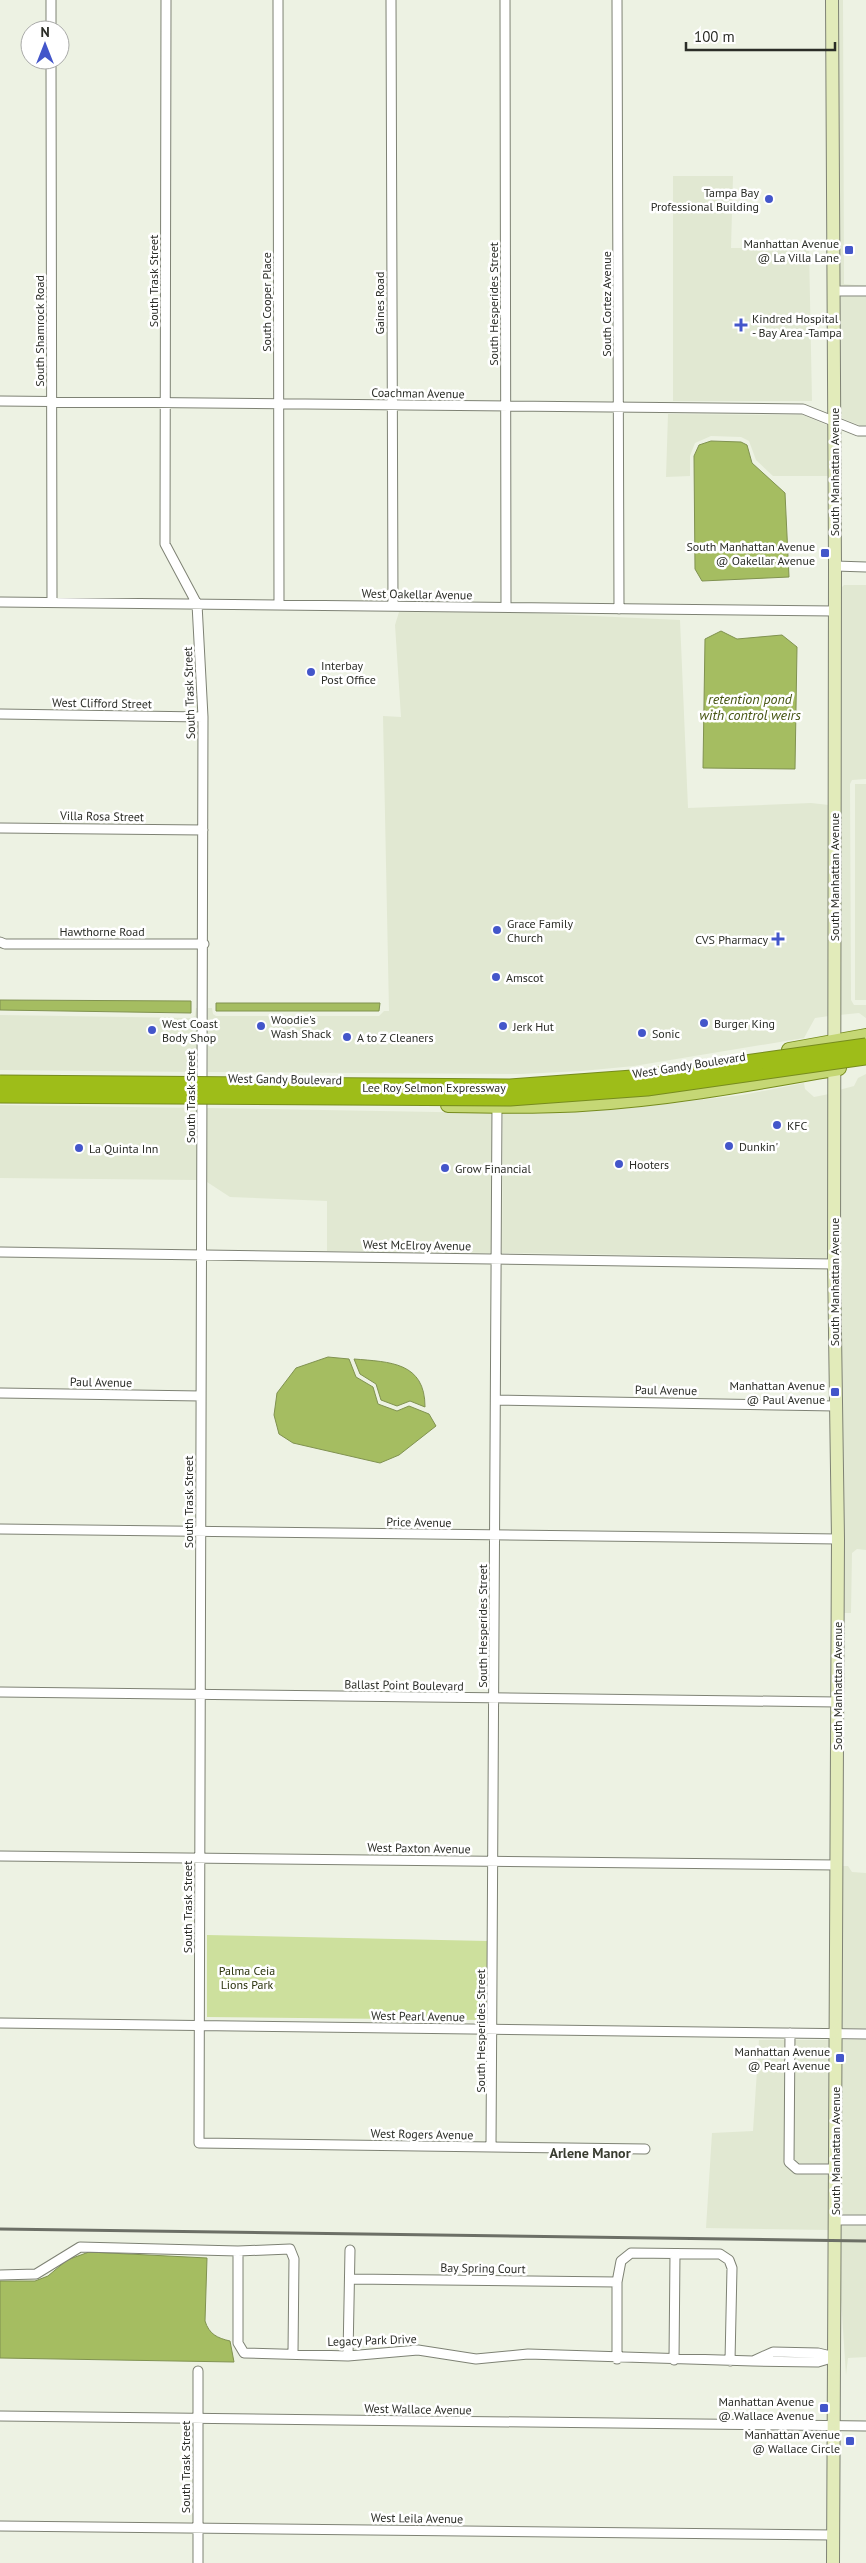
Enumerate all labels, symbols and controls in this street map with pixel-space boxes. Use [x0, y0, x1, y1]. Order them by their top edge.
north arrow [20, 20, 70, 70]
scale bar [686, 20, 835, 52]
text: N [40, 23, 50, 41]
text: 100 m [694, 27, 735, 46]
place label: Tampa Bay Professional Building [651, 185, 759, 214]
marker: Tampa Bay Professional Building [763, 193, 775, 205]
street label: South Trask Street [146, 235, 161, 327]
place label: Manhattan Avenue @ La Villa Lane [744, 236, 839, 265]
street label: South Hesperides Street [486, 242, 501, 366]
marker: Manhattan Avenue @ La Villa Lane [843, 244, 855, 256]
street label: South Cortez Avenue [599, 251, 614, 357]
street label: South Cooper Place [259, 252, 274, 352]
street label: Gaines Road [372, 272, 387, 334]
street label: South Shamrock Road [32, 275, 47, 387]
place label: Kindred Hospital - Bay Area -Tampa [752, 311, 842, 340]
marker: Kindred Hospital - Bay Area -Tampa [734, 318, 748, 332]
street label: Coachman Avenue [371, 385, 465, 401]
street label: South Manhattan Avenue [827, 408, 842, 536]
place label: South Manhattan Avenue @ Oakellar Avenue [686, 539, 815, 568]
marker: South Manhattan Avenue @ Oakellar Avenue [819, 547, 831, 559]
street label: West Oakellar Avenue [361, 586, 473, 602]
street label: South Trask Street [180, 647, 198, 739]
place label: Interbay Post Office [321, 658, 376, 687]
marker: Interbay Post Office [305, 666, 317, 678]
water label: retention pond with control weirs [699, 690, 801, 724]
street label: West Clifford Street [52, 695, 152, 711]
street label: Villa Rosa Street [59, 808, 144, 824]
street label: South Manhattan Avenue [827, 813, 842, 941]
place label: Grace Family Church [507, 916, 573, 945]
street label: Hawthorne Road [59, 924, 145, 939]
marker: Grace Family Church [491, 924, 503, 936]
place label: CVS Pharmacy [695, 932, 768, 947]
marker: CVS Pharmacy [772, 933, 784, 945]
place label: Amscot [506, 970, 543, 985]
marker: Amscot [490, 971, 502, 983]
place label: Woodie's Wash Shack [271, 1012, 332, 1041]
place label: West Coast Body Shop [162, 1016, 218, 1045]
place label: Burger King [714, 1016, 775, 1031]
marker: Burger King [698, 1017, 710, 1029]
place label: Jerk Hut [512, 1019, 554, 1034]
marker: Woodie's Wash Shack [255, 1020, 267, 1032]
marker: Jerk Hut [497, 1020, 509, 1032]
marker: West Coast Body Shop [146, 1024, 158, 1036]
place label: Sonic [652, 1026, 681, 1041]
marker: Sonic [636, 1027, 648, 1039]
place label: A to Z Cleaners [357, 1030, 433, 1045]
marker: A to Z Cleaners [341, 1031, 353, 1043]
street label: West Gandy Boulevard [631, 1049, 747, 1081]
street label: South Trask Street [183, 1051, 198, 1143]
street label: West Gandy Boulevard [228, 1071, 342, 1087]
street label: Lee Roy Selmon Expressway [362, 1080, 506, 1095]
place label: KFC [787, 1118, 808, 1133]
marker: KFC [771, 1119, 783, 1131]
place label: Dunkin' [739, 1139, 778, 1154]
marker: Dunkin' [723, 1140, 735, 1152]
place label: La Quinta Inn [89, 1141, 158, 1156]
marker: La Quinta Inn [73, 1142, 85, 1154]
place label: Hooters [629, 1157, 669, 1172]
marker: Hooters [613, 1158, 625, 1170]
place label: Grow Financial [455, 1161, 532, 1176]
marker: Grow Financial [439, 1162, 451, 1174]
street label: South Manhattan Avenue [827, 1218, 842, 1346]
street label: West McElroy Avenue [363, 1237, 471, 1253]
street label: Paul Avenue [70, 1374, 132, 1390]
place label: Manhattan Avenue @ Paul Avenue [730, 1378, 825, 1407]
street label: Paul Avenue [635, 1382, 697, 1398]
marker: Manhattan Avenue @ Paul Avenue [829, 1386, 841, 1398]
street label: South Trask Street [181, 1456, 196, 1548]
street label: Price Avenue [386, 1514, 452, 1530]
street label: South Hesperides Street [475, 1564, 490, 1688]
street label: South Manhattan Avenue [830, 1622, 845, 1750]
street label: Ballast Point Boulevard [344, 1676, 464, 1694]
street label: West Paxton Avenue [367, 1840, 471, 1856]
street label: South Trask Street [180, 1861, 195, 1953]
park label: Palma Ceia Lions Park [219, 1963, 275, 1992]
street label: South Hesperides Street [473, 1969, 488, 2093]
street label: West Pearl Avenue [371, 2008, 465, 2024]
place label: Manhattan Avenue @ Pearl Avenue [735, 2044, 830, 2073]
marker: Manhattan Avenue @ Pearl Avenue [834, 2052, 846, 2064]
street label: South Manhattan Avenue [828, 2087, 843, 2215]
street label: West Rogers Avenue [370, 2126, 474, 2142]
district label: Arlene Manor [549, 2144, 631, 2162]
street label: Bay Spring Court [440, 2260, 526, 2276]
street label: Legacy Park Drive [327, 2331, 417, 2349]
place label: Manhattan Avenue @ Wallace Avenue [718, 2394, 814, 2423]
street label: West Wallace Avenue [364, 2401, 472, 2417]
marker: Manhattan Avenue @ Wallace Avenue [818, 2402, 830, 2414]
street label: South Trask Street [178, 2421, 193, 2513]
place label: Manhattan Avenue @ Wallace Circle [745, 2427, 840, 2456]
marker: Manhattan Avenue @ Wallace Circle [844, 2435, 856, 2447]
street label: West Leila Avenue [371, 2510, 463, 2526]

